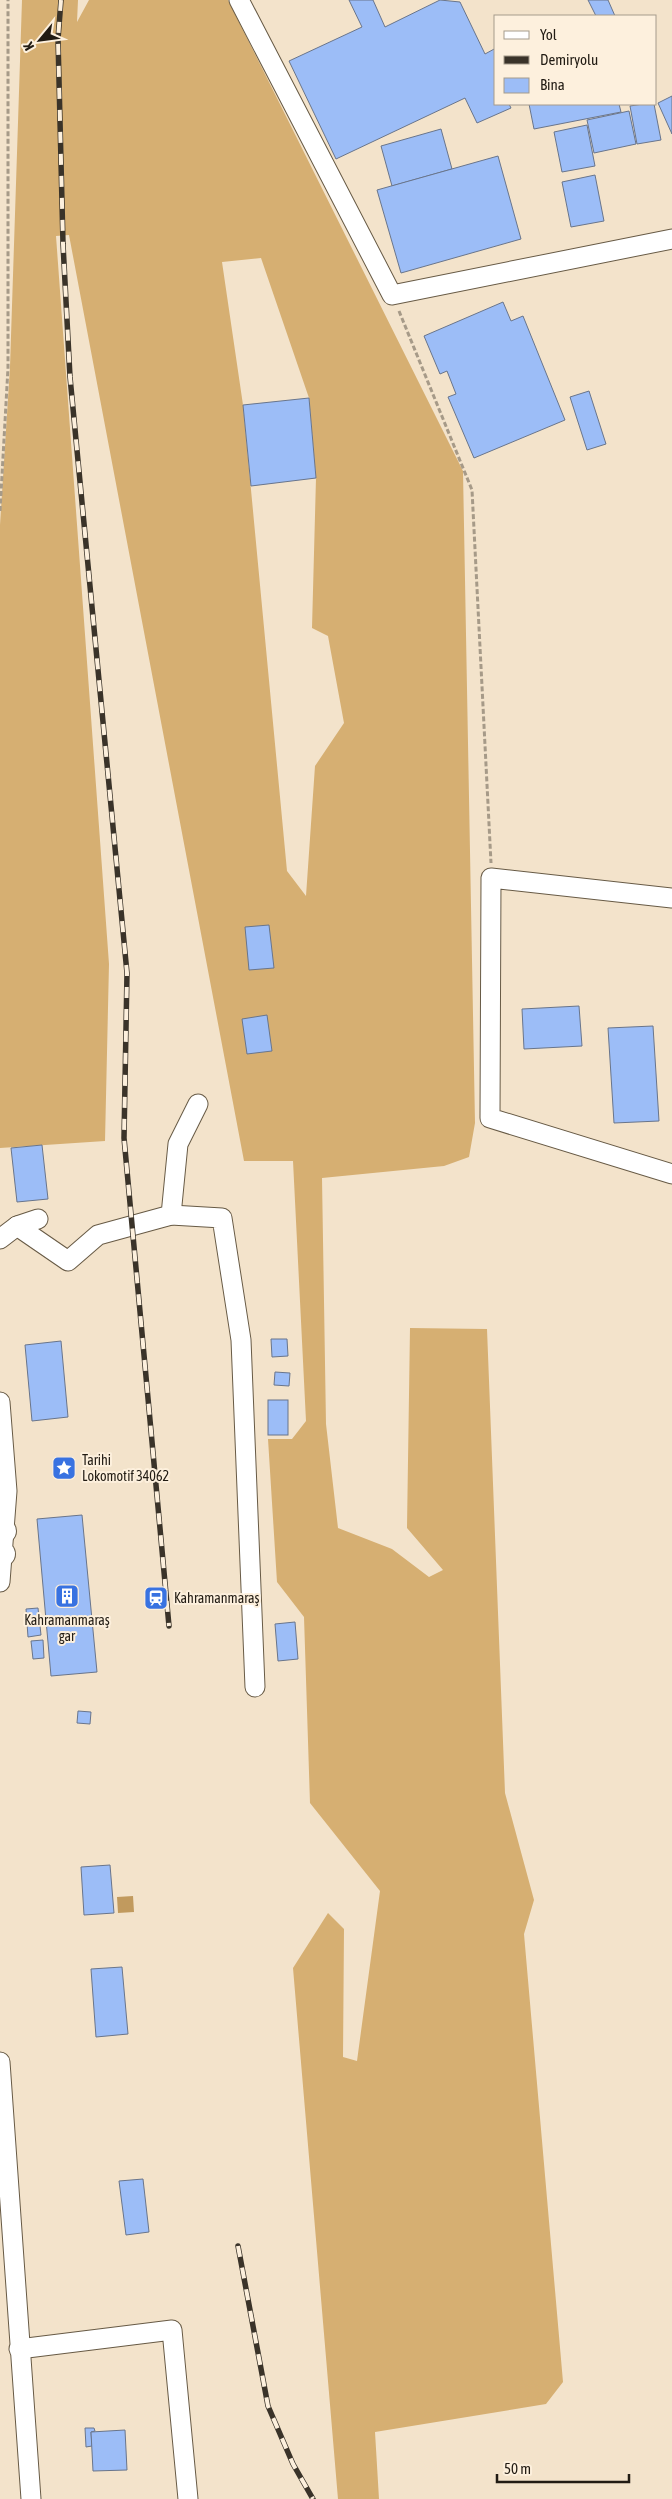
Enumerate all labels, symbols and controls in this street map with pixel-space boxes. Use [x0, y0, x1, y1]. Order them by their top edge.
north arrow [15, 15, 65, 65]
legend [494, 15, 657, 105]
text: Yol [540, 26, 557, 43]
text: K [20, 39, 37, 53]
text: Demiryolu [540, 51, 598, 68]
text: Bina [540, 76, 565, 93]
place label: Tarihi Lokomotif 34062 [82, 1452, 169, 1484]
place icon: Tarihi Lokomotif 34062 [51, 1455, 77, 1481]
building icon: Kahramanmaraş gar [54, 1583, 80, 1609]
station icon: Kahramanmaraş [143, 1585, 169, 1611]
place label: Kahramanmaraş [174, 1590, 260, 1606]
place label: Kahramanmaraş gar [24, 1612, 110, 1644]
scale bar [497, 2452, 630, 2484]
text: 50 m [504, 2460, 531, 2477]

